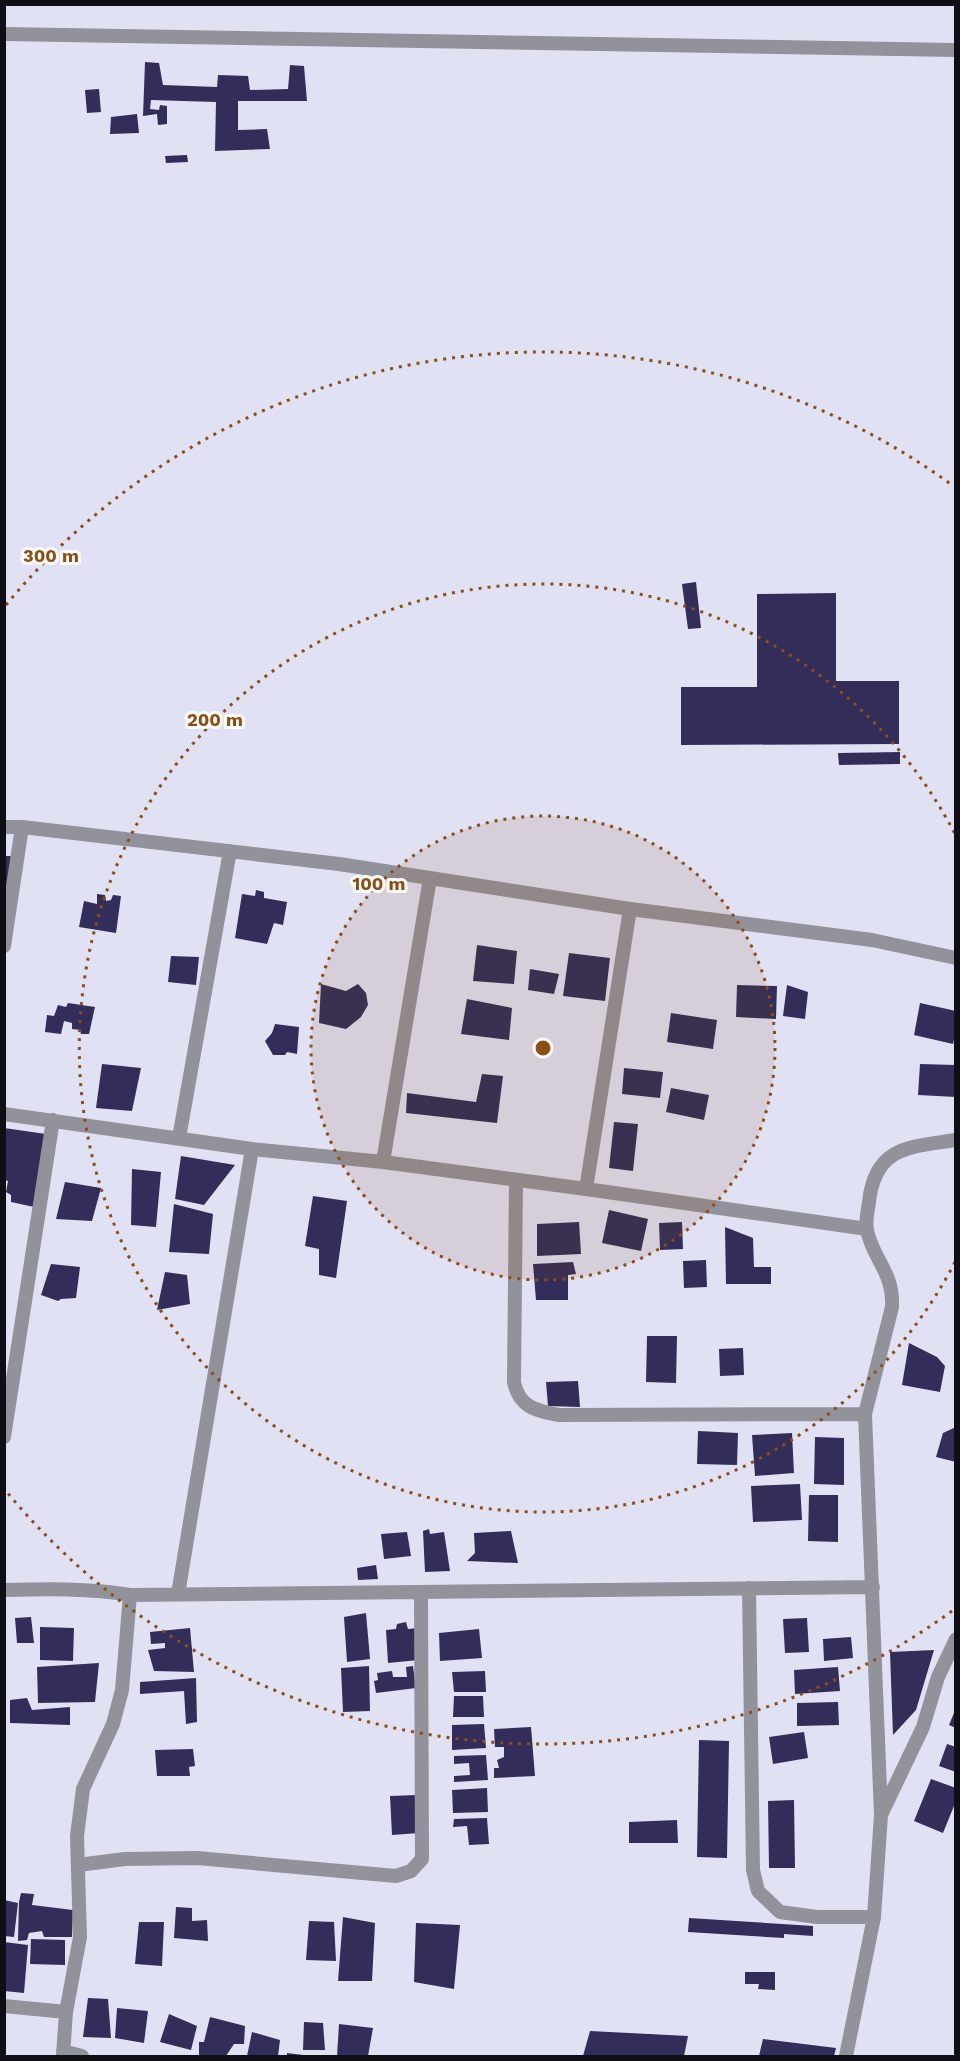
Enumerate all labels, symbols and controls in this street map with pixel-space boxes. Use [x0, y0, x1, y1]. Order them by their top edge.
text: 300 m [23, 545, 79, 566]
text: 200 m [187, 709, 243, 730]
text: 100 m [352, 873, 406, 894]
centre of rings [533, 1038, 553, 1058]

